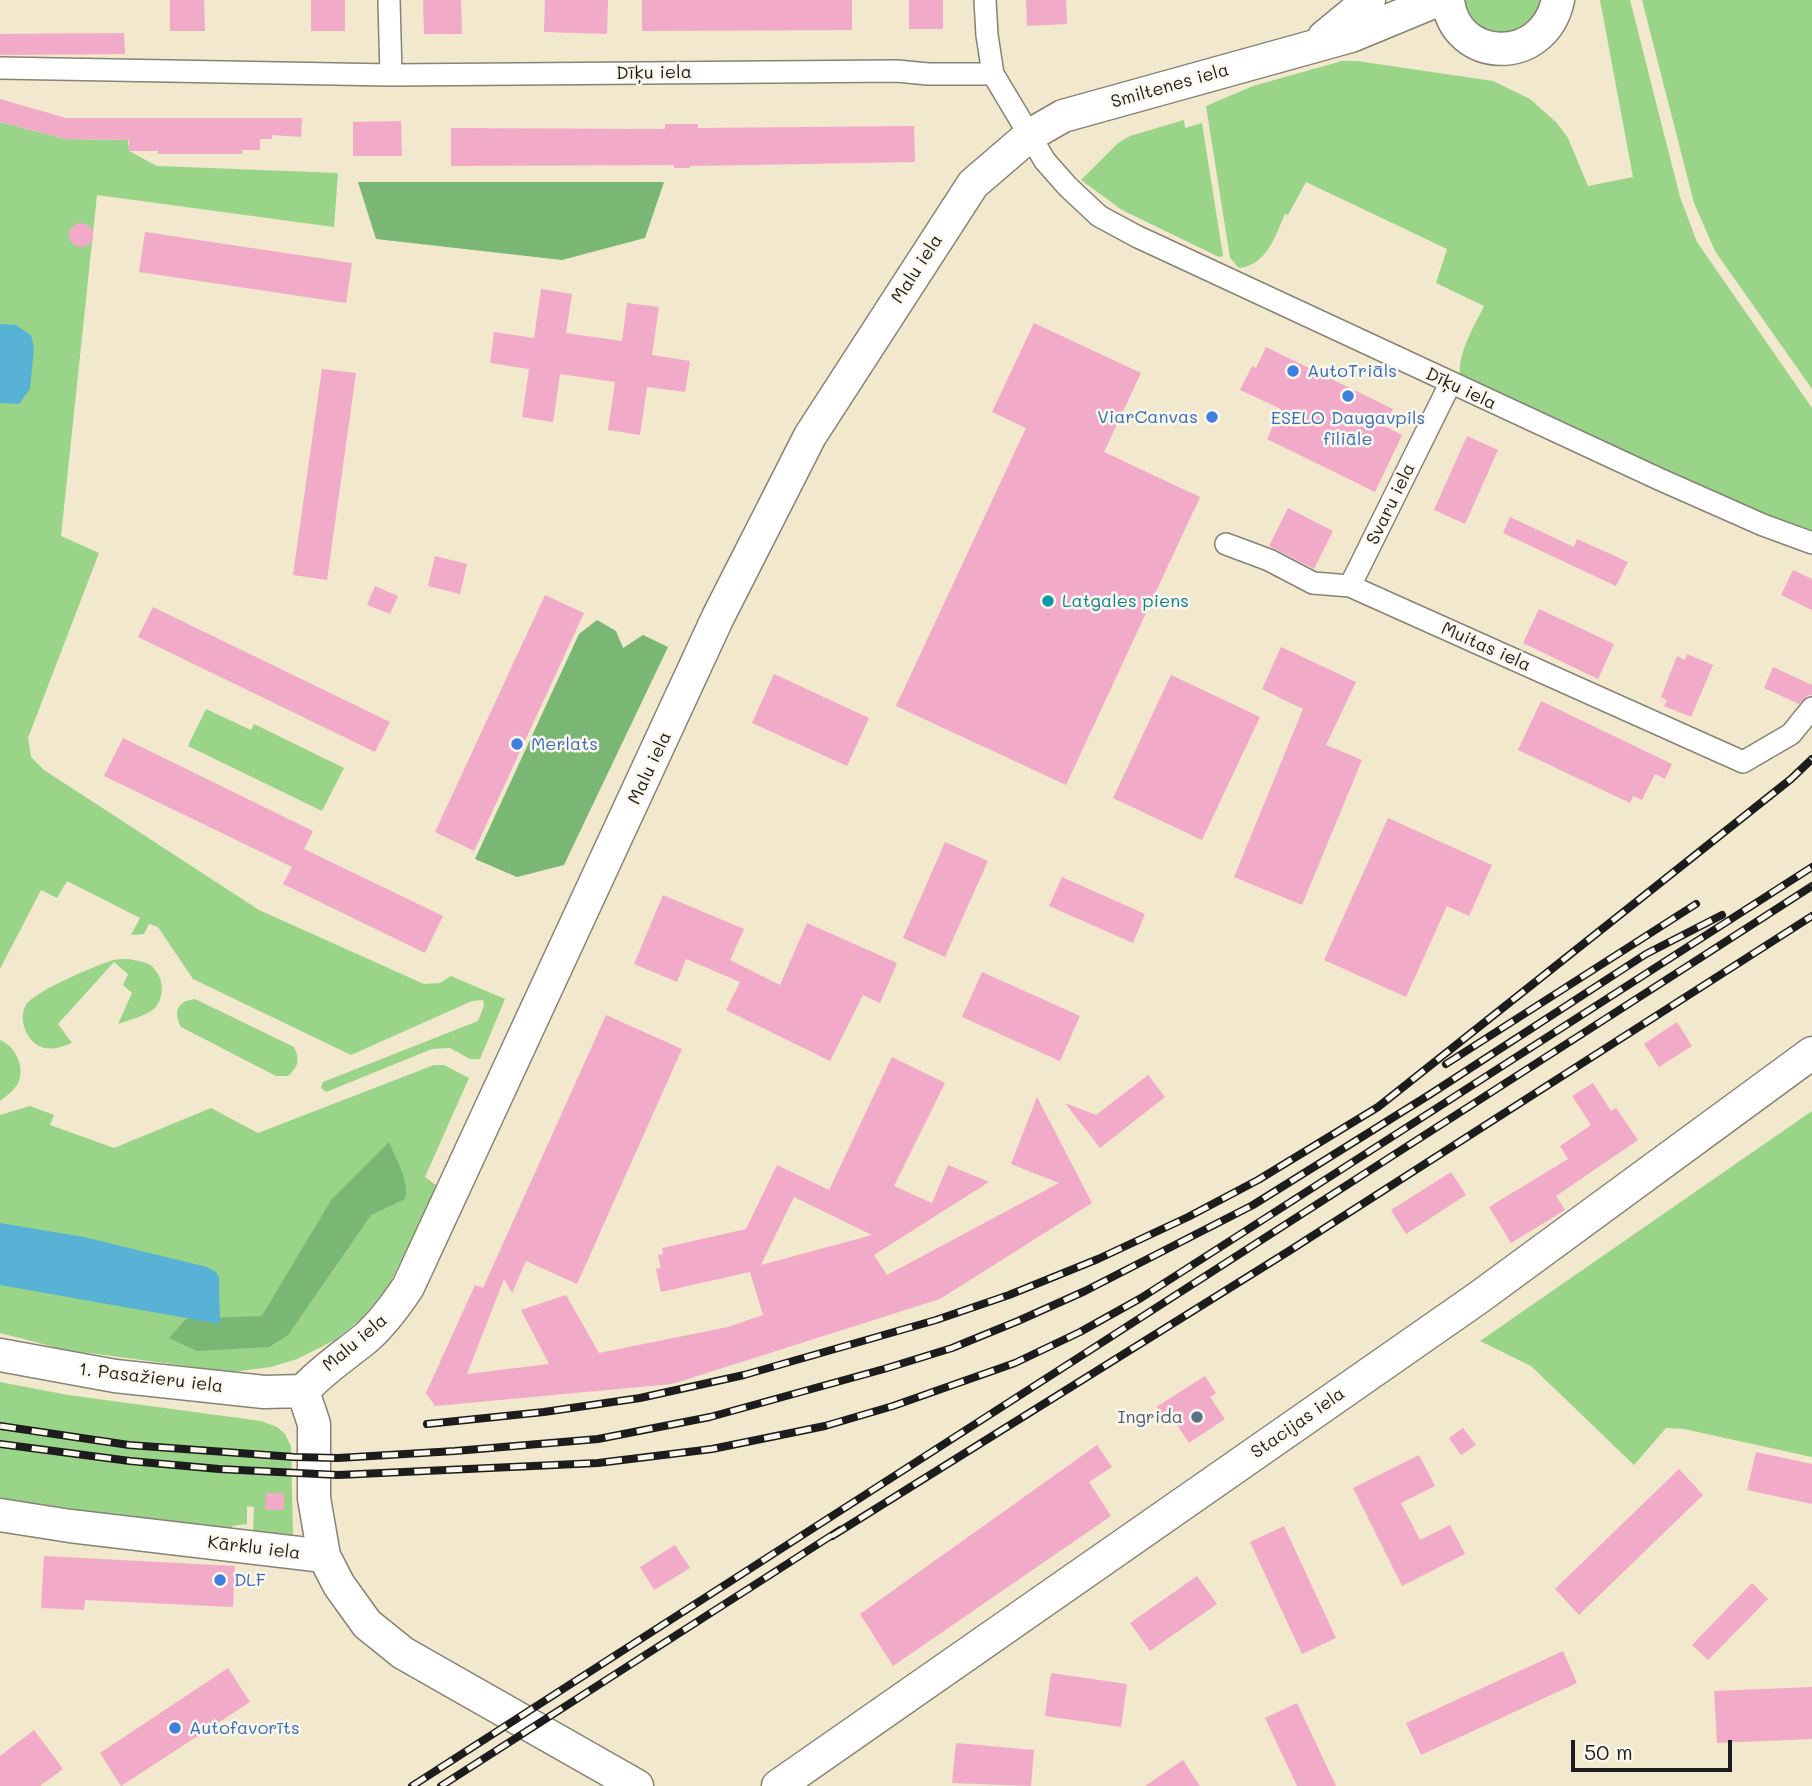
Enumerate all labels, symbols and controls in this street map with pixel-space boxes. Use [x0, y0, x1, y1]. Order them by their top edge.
street label: Smiltenes iela [1109, 59, 1231, 113]
street label: Dīķu iela [616, 62, 692, 84]
street label: Malu iela [887, 230, 947, 308]
place label: AutoTriāls [1307, 360, 1397, 382]
marker: AutoTriāls [1285, 363, 1301, 379]
street label: Dīķu iela [1422, 363, 1500, 415]
marker: ESELO Daugavpils filiāle [1340, 388, 1356, 404]
place label: ViarCanvas [1097, 406, 1198, 428]
place label: ESELO Daugavpils filiāle [1271, 407, 1425, 450]
marker: ViarCanvas [1204, 409, 1220, 425]
street label: Svaru iela [1362, 460, 1420, 548]
place label: Latgales piens [1062, 590, 1189, 612]
marker: Latgales piens [1040, 593, 1056, 609]
street label: Muitas iela [1438, 618, 1534, 676]
street label: Malu iela [624, 728, 676, 808]
place label: Merlats [531, 733, 598, 755]
marker: Merlats [509, 736, 525, 752]
street label: Malu iela [318, 1310, 392, 1376]
street label: 1. Pasažieru iela [78, 1358, 224, 1398]
street label: Stacijas iela [1247, 1383, 1349, 1463]
place label: Ingrida [1118, 1406, 1183, 1428]
marker: Ingrida [1189, 1409, 1205, 1425]
street label: Kārklu iela [206, 1532, 302, 1564]
place label: DLF [234, 1569, 266, 1591]
marker: DLF [212, 1572, 228, 1588]
place label: Autofavorīts [189, 1717, 300, 1739]
marker: Autofavorīts [167, 1720, 183, 1736]
scale bar [1574, 1726, 1735, 1770]
text: 50 m [1584, 1738, 1633, 1765]

